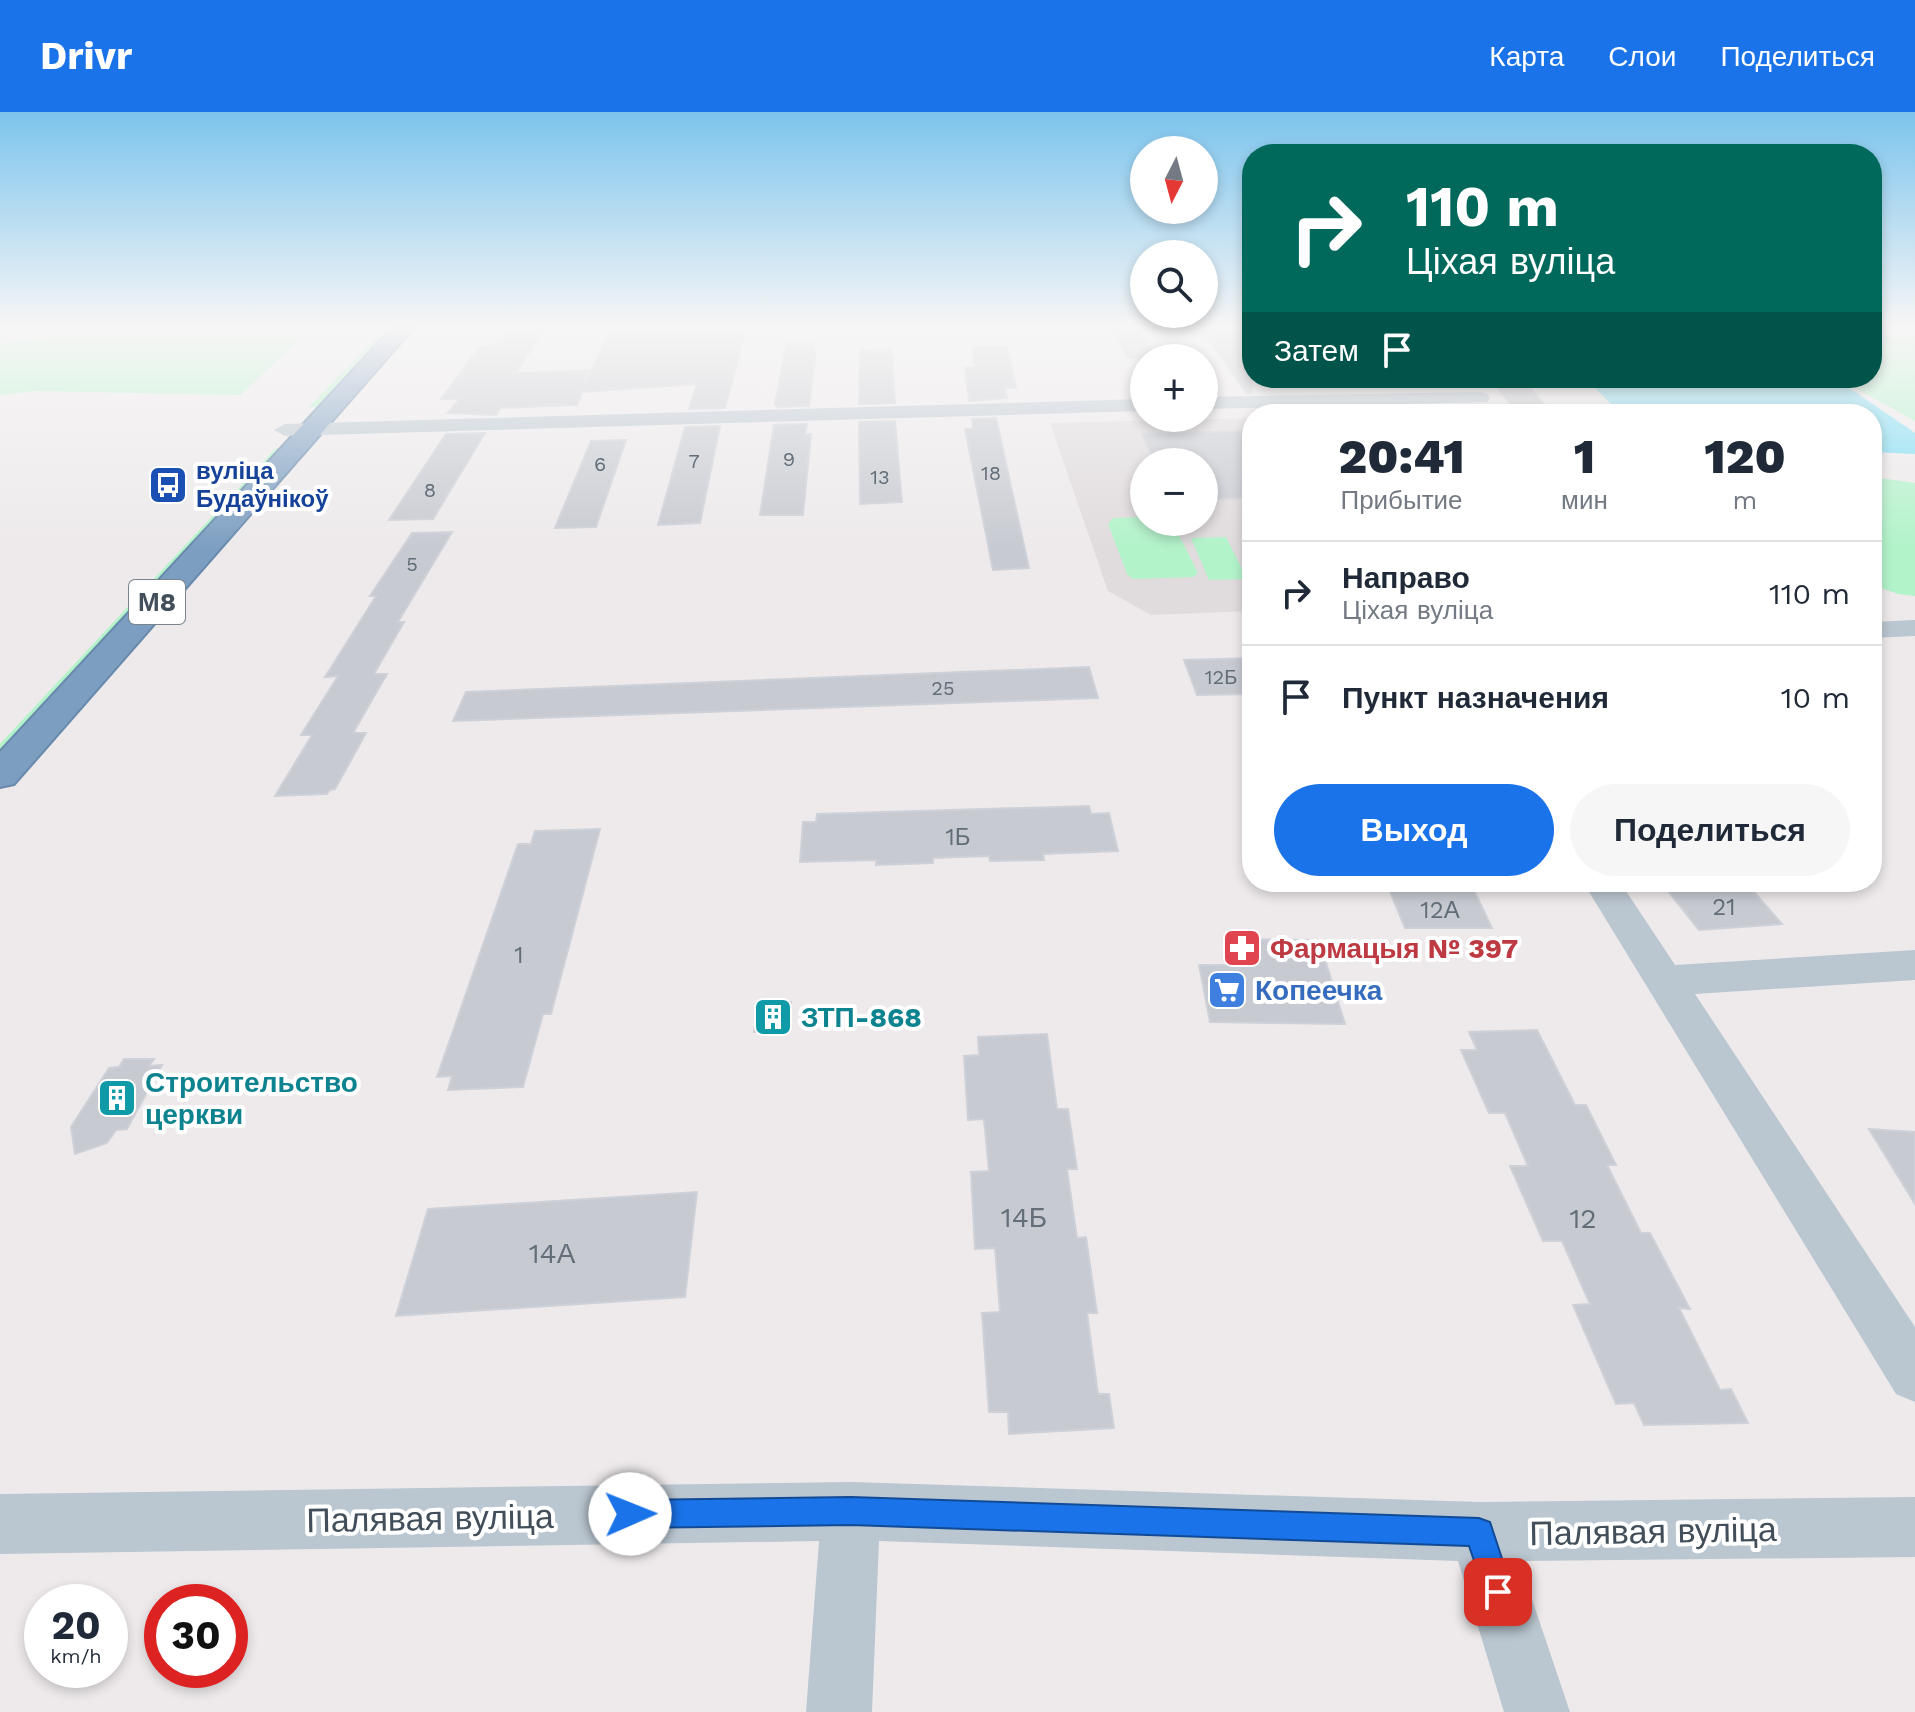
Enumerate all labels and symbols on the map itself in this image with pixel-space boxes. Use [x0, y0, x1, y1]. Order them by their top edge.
north arrow [1130, 136, 1218, 224]
house number: 9 [783, 447, 795, 471]
house number: 7 [688, 449, 700, 473]
house number: 6 [594, 452, 606, 476]
place label: вуліца Будаўнікоў [196, 457, 329, 513]
house number: 18 [981, 461, 1001, 485]
bus stop icon: вуліца Будаўнікоў [147, 464, 189, 506]
house number: 13 [870, 465, 890, 489]
house number: 8 [424, 478, 436, 502]
house number: 5 [406, 552, 418, 576]
road number: М8 [129, 580, 185, 624]
house number: 12Б [1205, 665, 1237, 689]
house number: 25 [931, 676, 955, 700]
house number: 1Б [945, 823, 971, 851]
house number: 21 [1712, 893, 1736, 921]
house number: 12А [1420, 896, 1460, 924]
pharmacy icon: Фармацыя № 397 [1221, 927, 1263, 969]
place label: Фармацыя № 397 [1270, 932, 1518, 965]
house number: 1 [514, 941, 524, 969]
supermarket icon: Копеечка [1206, 969, 1248, 1011]
place label: Копеечка [1255, 974, 1383, 1007]
building icon: ЗТП-868 [752, 996, 794, 1038]
place label: ЗТП-868 [801, 1001, 922, 1034]
place label: Строительство церкви [145, 1066, 358, 1131]
building icon: Строительство церкви [96, 1077, 138, 1119]
house number: 14Б [1001, 1201, 1047, 1234]
house number: 12 [1569, 1202, 1597, 1235]
house number: 14А [529, 1237, 576, 1270]
position arrow [588, 1472, 672, 1556]
street label: Палявая вуліца [306, 1496, 554, 1540]
street label: Палявая вуліца [1529, 1509, 1777, 1553]
pin [1464, 1558, 1532, 1626]
speed limit sign: 30 [144, 1584, 248, 1688]

